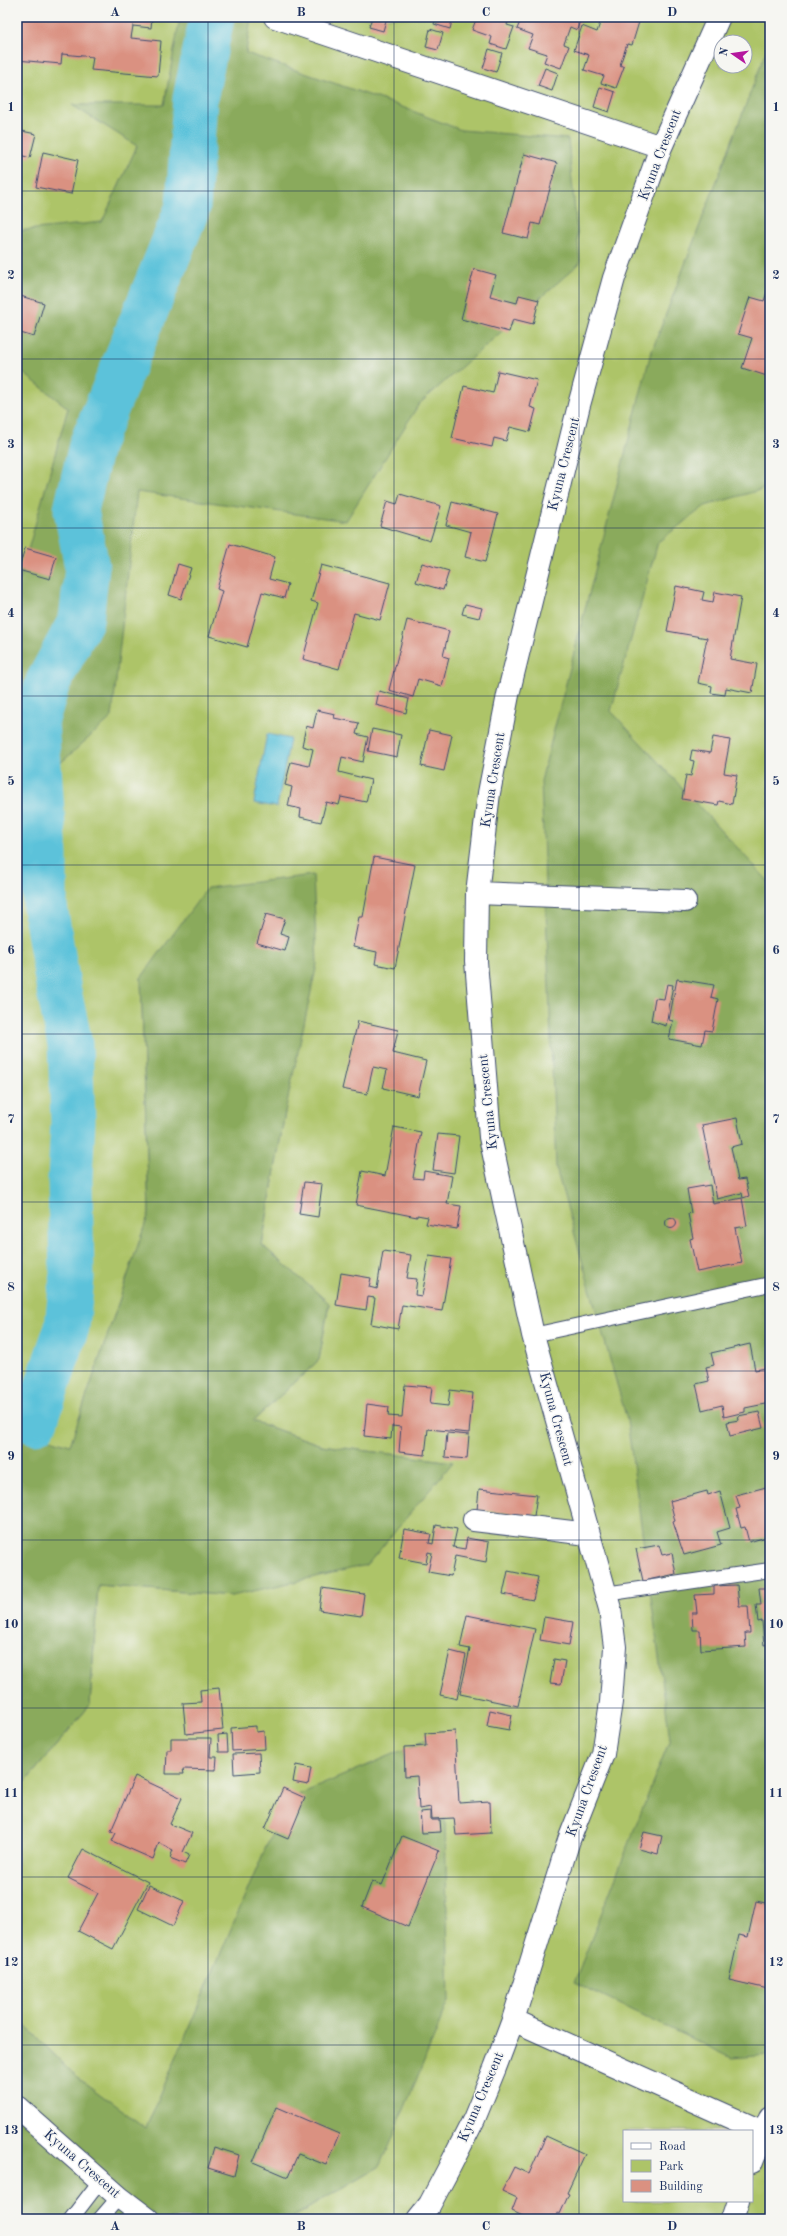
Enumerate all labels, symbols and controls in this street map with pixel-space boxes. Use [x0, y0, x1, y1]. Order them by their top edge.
text: A [110, 6, 120, 19]
text: B [296, 6, 306, 19]
text: C [482, 6, 490, 19]
text: D [667, 6, 677, 19]
north arrow [713, 34, 753, 74]
text: N [718, 46, 731, 57]
text: 1 [7, 101, 15, 114]
text: 1 [772, 101, 780, 114]
street label: Kyuna Crescent [636, 107, 684, 203]
text: 2 [7, 269, 15, 282]
text: 2 [772, 269, 780, 282]
street label: Kyuna Crescent [546, 415, 582, 513]
text: 3 [7, 438, 15, 451]
text: 3 [772, 438, 780, 451]
text: 4 [7, 607, 15, 620]
text: 4 [772, 607, 780, 620]
street label: Kyuna Crescent [479, 731, 507, 829]
text: 5 [7, 775, 15, 788]
text: 5 [772, 775, 780, 788]
text: 6 [7, 944, 15, 957]
text: 6 [772, 944, 780, 957]
street label: Kyuna Crescent [476, 1053, 500, 1151]
text: 7 [7, 1113, 15, 1126]
text: 7 [772, 1113, 780, 1126]
text: 8 [7, 1281, 15, 1294]
text: 8 [772, 1281, 780, 1294]
street label: Kyuna Crescent [537, 1371, 575, 1468]
text: 9 [7, 1450, 15, 1463]
text: 9 [772, 1450, 780, 1463]
text: 10 [3, 1618, 19, 1631]
text: 10 [768, 1618, 784, 1631]
street label: Kyuna Crescent [564, 1743, 610, 1839]
text: 11 [3, 1787, 19, 1800]
text: 11 [768, 1787, 784, 1800]
text: 12 [3, 1956, 19, 1969]
text: 12 [768, 1956, 784, 1969]
street label: Kyuna Crescent [456, 2050, 506, 2144]
text: 13 [3, 2124, 19, 2137]
text: 13 [768, 2124, 784, 2137]
street label: Kyuna Crescent [41, 2127, 123, 2201]
legend [623, 2130, 753, 2202]
text: Road [659, 2141, 686, 2153]
text: Park [659, 2161, 684, 2173]
text: Building [659, 2181, 703, 2193]
text: A [110, 2220, 120, 2233]
text: B [296, 2220, 306, 2233]
text: C [482, 2220, 490, 2233]
text: D [667, 2220, 677, 2233]

